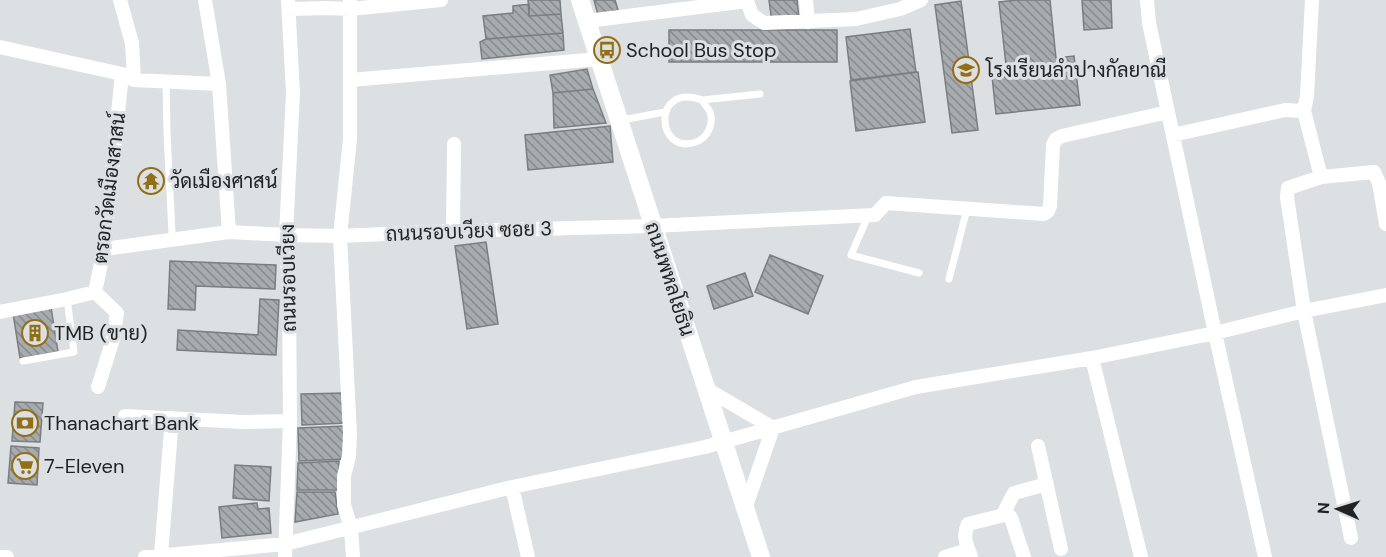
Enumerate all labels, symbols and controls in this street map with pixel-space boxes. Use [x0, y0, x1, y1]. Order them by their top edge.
bus stop icon: School Bus Stop [592, 35, 622, 65]
place label: School Bus Stop [626, 37, 776, 63]
school or university icon: โรงเรียนลำปางกัลยาณี [951, 55, 981, 85]
place label: โรงเรียนลำปางกัลยาณี [985, 57, 1166, 83]
street label: ตรอกวัดเมืองสาสน์ [86, 111, 131, 265]
temple icon: วัดเมืองศาสน์ [136, 166, 166, 196]
place label: วัดเมืองศาสน์ [170, 167, 277, 194]
street label: ถนนรอบเวียง ซอย 3 [385, 215, 553, 247]
street label: ถนนพหลโยธิน [639, 219, 701, 339]
street label: ถนนรอบเวียง [274, 224, 302, 332]
building icon: TMB (ขาย) [20, 318, 50, 348]
place label: TMB (ขาย) [54, 320, 147, 346]
bank icon: Thanachart Bank [10, 408, 40, 438]
place label: Thanachart Bank [44, 410, 199, 436]
supermarket icon: 7-Eleven [10, 451, 40, 481]
place label: 7-Eleven [44, 453, 124, 479]
north arrow [1308, 479, 1368, 539]
text: N [1313, 502, 1334, 515]

